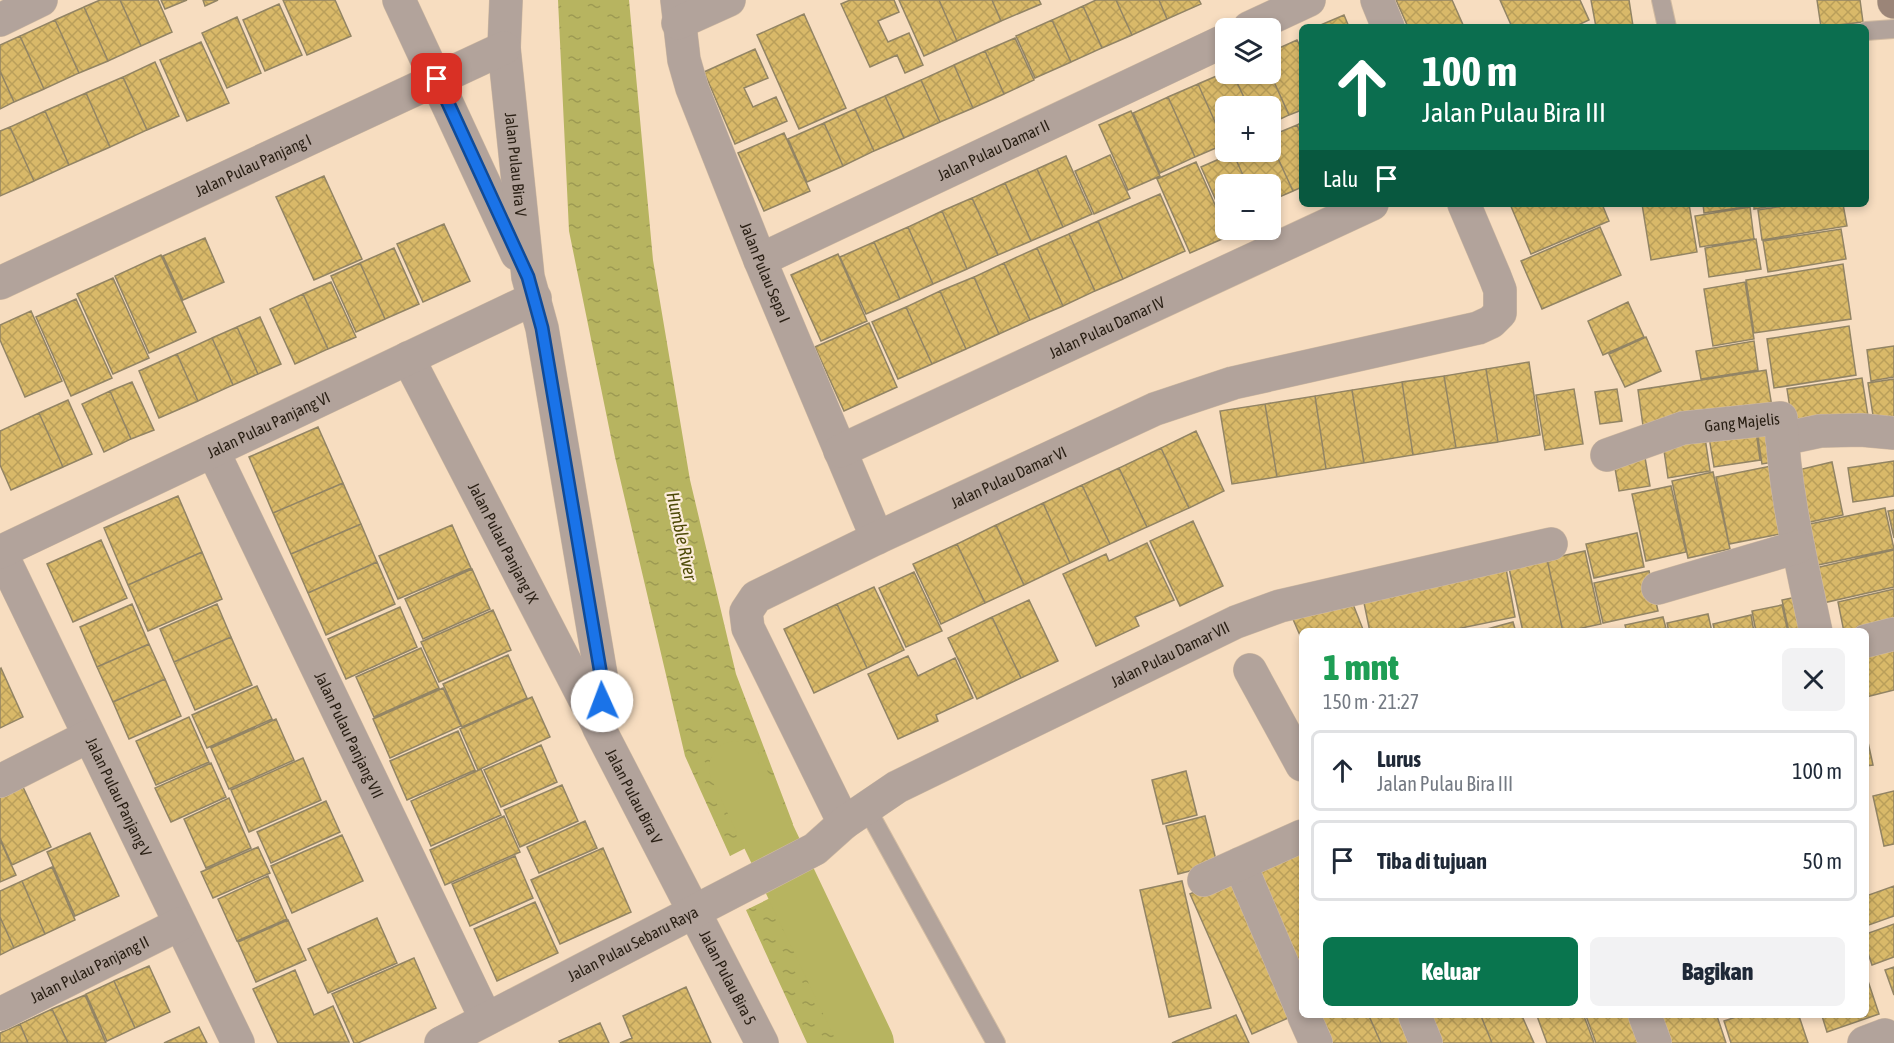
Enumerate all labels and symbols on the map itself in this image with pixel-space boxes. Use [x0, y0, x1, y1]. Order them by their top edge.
pin [411, 53, 462, 104]
street label: Jalan Pulau Bira V [502, 111, 531, 217]
street label: Jalan Pulau Damar II [934, 116, 1052, 184]
street label: Jalan Pulau Panjang I [192, 130, 314, 200]
street label: Jalan Pulau Sepa I [737, 220, 794, 325]
street label: Jalan Pulau Damar IV [1046, 292, 1168, 362]
street label: Jalan Pulau Panjang VI [204, 388, 333, 462]
street label: Gang Majelis [1704, 409, 1781, 435]
street label: Jalan Pulau Damar VI [948, 442, 1069, 512]
street label: Jalan Pulau Panjang IX [465, 479, 543, 607]
water label: Humble River [662, 490, 702, 583]
street label: Jalan Pulau Damar VII [1108, 618, 1232, 691]
street label: Jalan Pulau Panjang VII [311, 669, 388, 801]
position arrow [570, 669, 634, 733]
street label: Jalan Pulau Panjang V [82, 734, 155, 859]
street label: Jalan Pulau Bira V [602, 745, 666, 847]
street label: Jalan Pulau Sebaru Raya [564, 902, 701, 985]
street label: Jalan Pulau Bira 5 [696, 927, 760, 1028]
street label: Jalan Pulau Panjang II [27, 932, 152, 1006]

